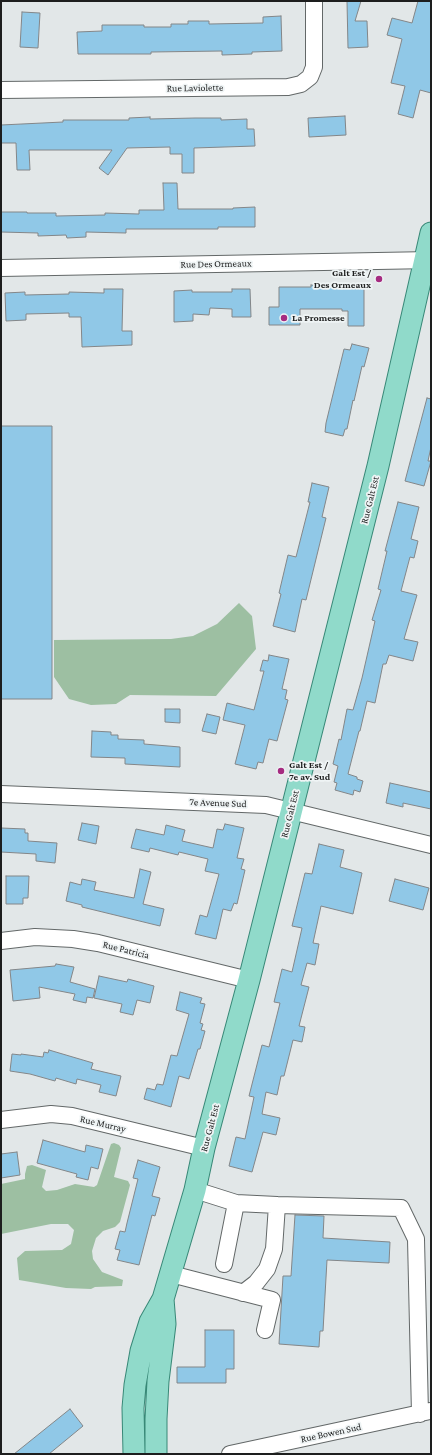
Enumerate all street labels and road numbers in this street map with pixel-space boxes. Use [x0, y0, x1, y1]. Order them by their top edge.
street label: Rue Laviolette [167, 82, 223, 94]
street label: Rue Des Ormeaux [180, 257, 252, 271]
street label: Rue Galt Est [358, 475, 382, 525]
street label: Rue Galt Est [278, 789, 302, 839]
street label: 7e Avenue Sud [189, 796, 247, 810]
street label: Rue Patricia [102, 938, 150, 962]
street label: Rue Galt Est [198, 1103, 222, 1153]
street label: Rue Murray [79, 1113, 127, 1135]
street label: Rue Bowen Sud [300, 1421, 362, 1445]

